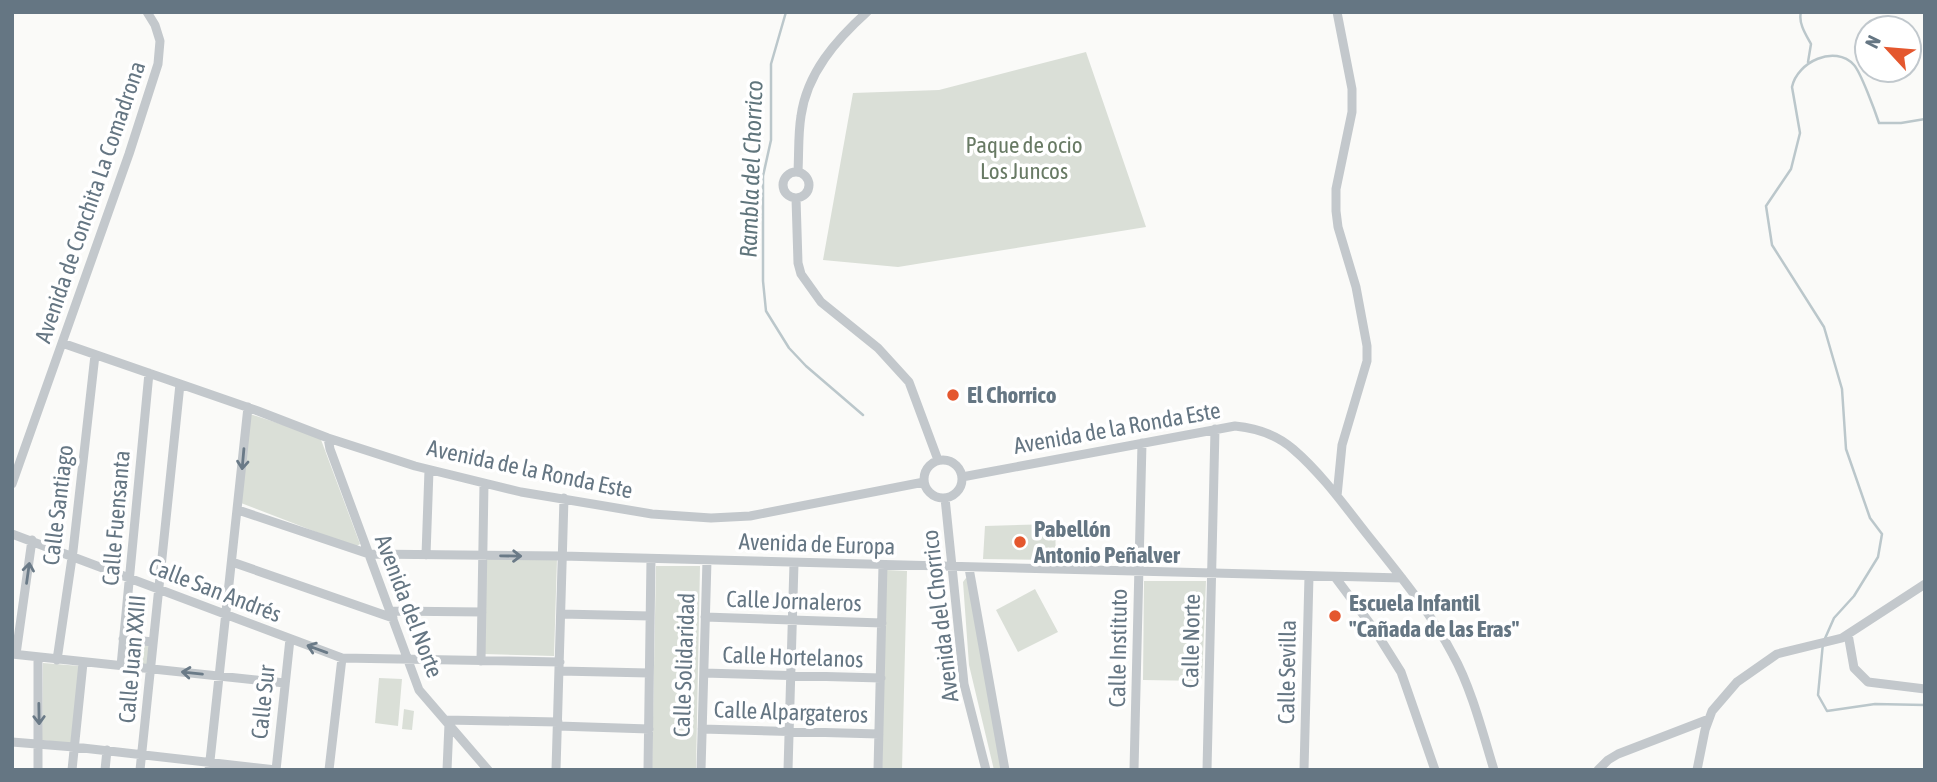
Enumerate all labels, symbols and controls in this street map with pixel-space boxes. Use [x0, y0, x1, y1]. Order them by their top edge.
north arrow [1853, 14, 1923, 84]
text: N [1860, 32, 1885, 51]
street label: Avenida de Conchita La Comadrona [30, 58, 150, 346]
water label: Rambla del Chorrico [734, 80, 768, 258]
park label: Paque de ocio Los Juncos [965, 132, 1083, 184]
place label: El Chorrico [967, 382, 1057, 408]
marker: El Chorrico [945, 387, 961, 403]
street label: Avenida de la Ronda Este [1012, 397, 1222, 459]
street label: Avenida de la Ronda Este [425, 434, 635, 504]
street label: Calle Santiago [38, 443, 78, 567]
one-way arrow [236, 447, 249, 470]
street label: Calle Fuensanta [97, 449, 135, 587]
place label: Pabellón Antonio Peñalver [1033, 516, 1181, 568]
street label: Avenida de Europa [738, 528, 896, 560]
street label: Avenida del Chorrico [917, 528, 963, 704]
street label: Avenida del Norte [370, 531, 448, 681]
marker: Pabellón Antonio Peñalver [1012, 534, 1028, 550]
one-way arrow [499, 549, 522, 563]
street label: Calle San Andrés [145, 553, 285, 627]
one-way arrow [21, 562, 34, 585]
street label: Calle Jornaleros [726, 586, 862, 616]
street label: Calle Instituto [1104, 588, 1132, 708]
place label: Escuela Infantil "Cañada de las Eras" [1349, 590, 1520, 642]
street label: Calle Solidaridad [668, 592, 700, 738]
street label: Calle Juan XXIII [113, 594, 151, 724]
street label: Calle Norte [1177, 594, 1205, 688]
marker: Escuela Infantil "Cañada de las Eras" [1327, 608, 1343, 624]
street label: Calle Sevilla [1273, 620, 1301, 724]
one-way arrow [306, 642, 328, 655]
street label: Calle Hortelanos [722, 642, 864, 672]
street label: Calle Sur [246, 663, 280, 740]
one-way arrow [182, 666, 204, 679]
street label: Calle Alpargateros [713, 696, 869, 728]
one-way arrow [32, 702, 46, 725]

